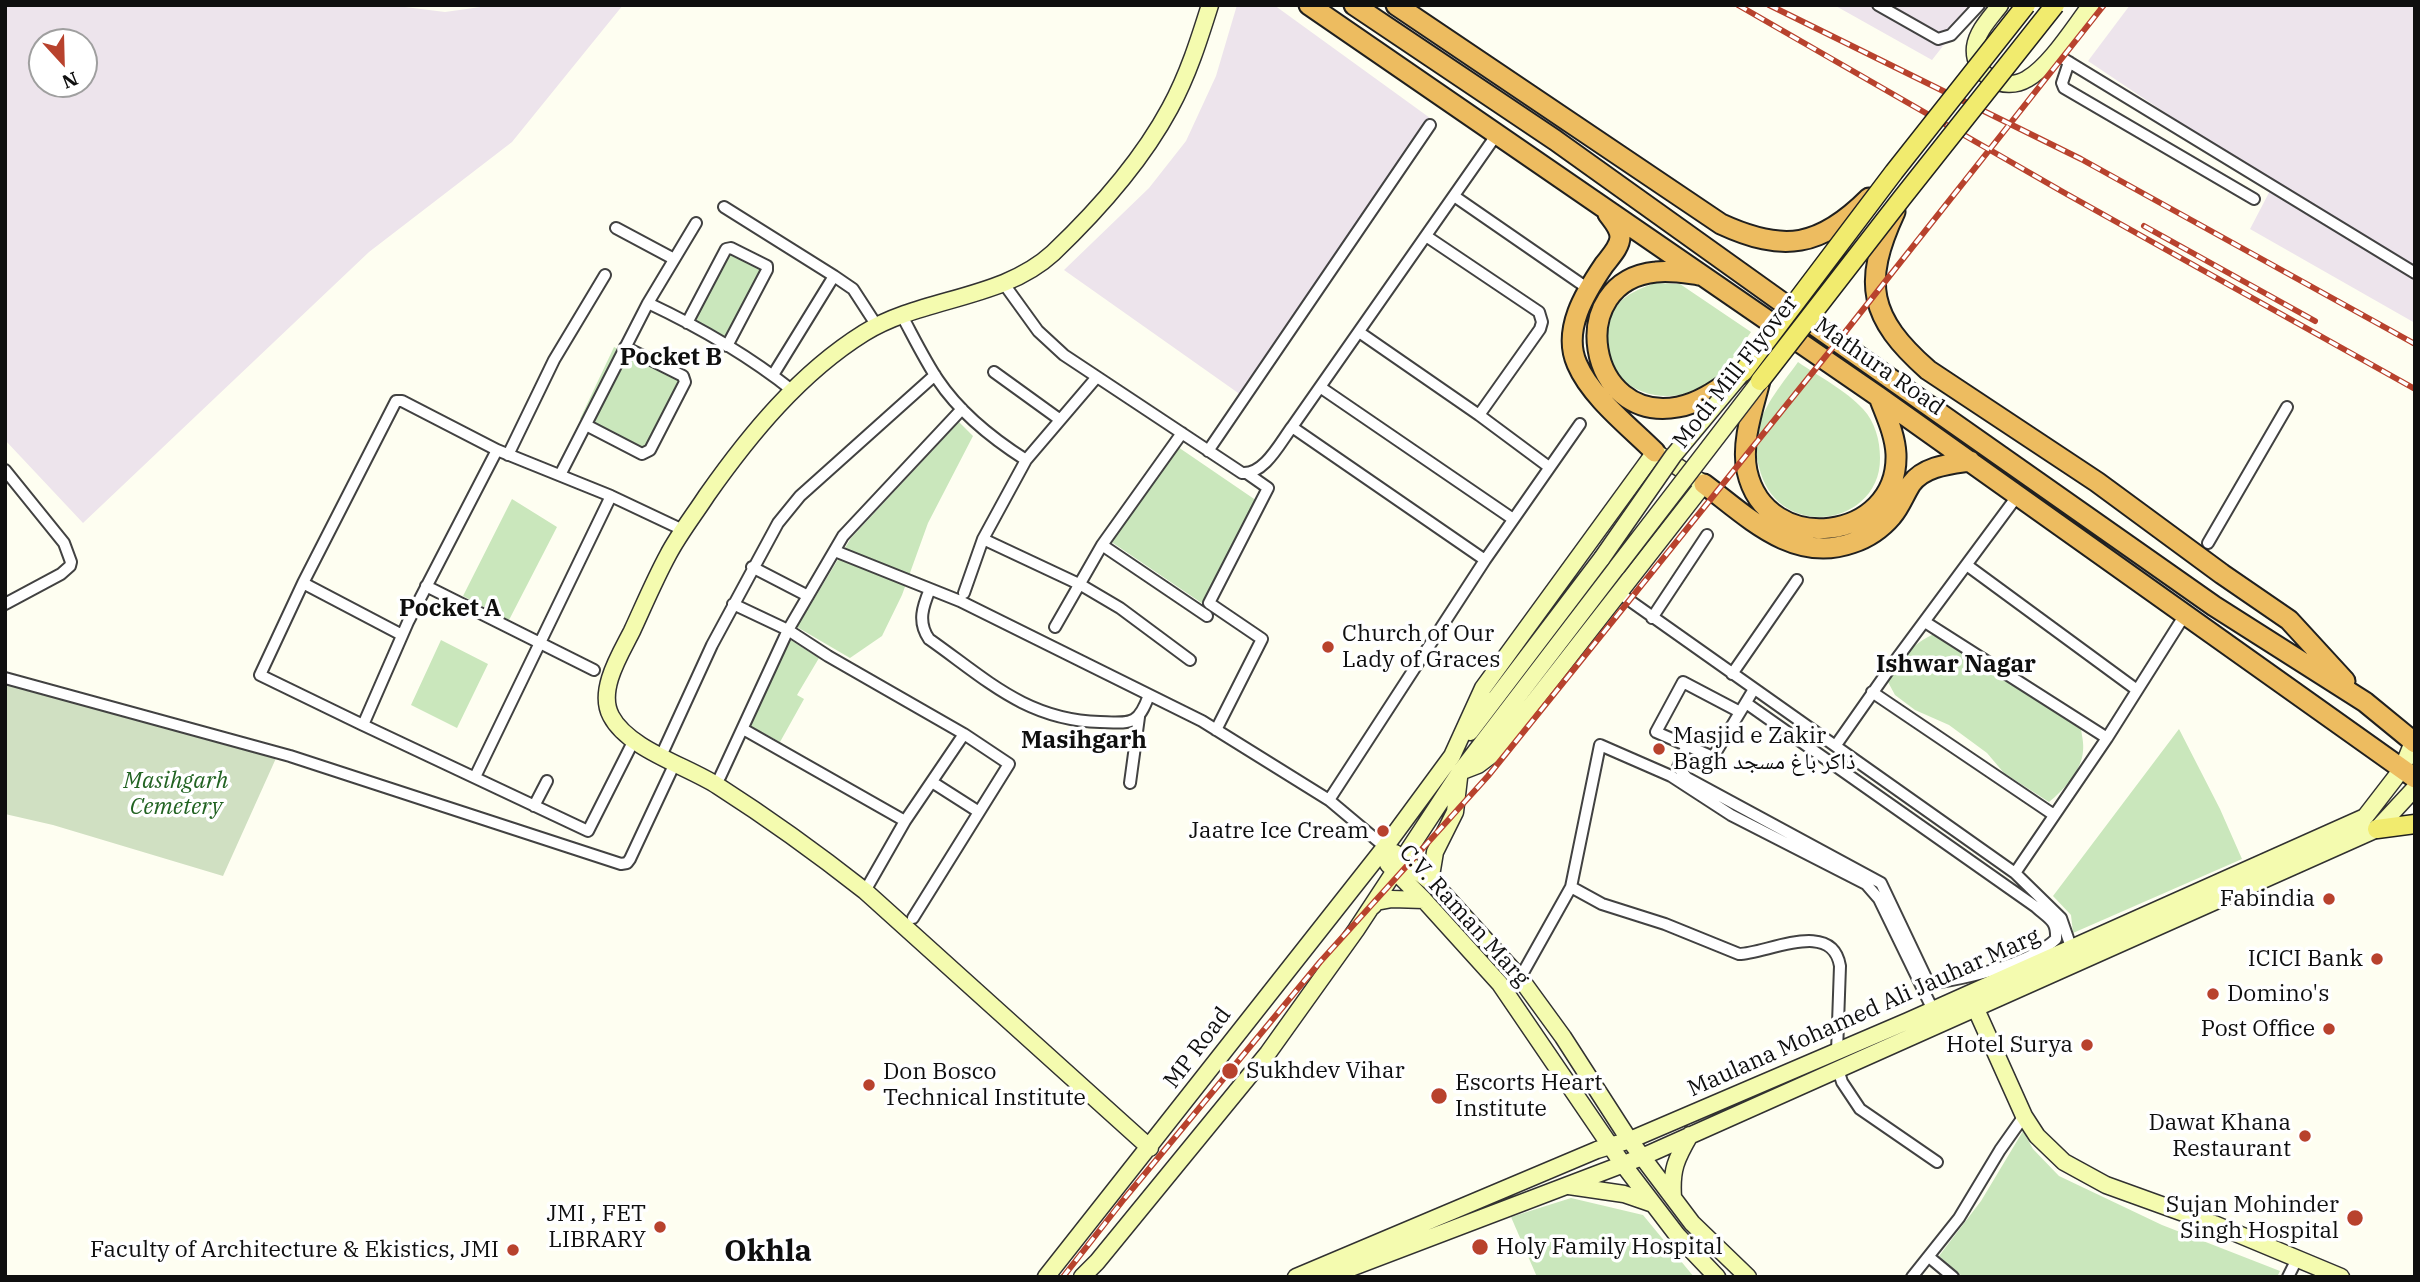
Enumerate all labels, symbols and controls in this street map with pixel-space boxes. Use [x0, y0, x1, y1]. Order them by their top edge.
north arrow [28, 28, 98, 98]
text: N [59, 67, 82, 95]
street label: Modi Mill Flyover [1668, 290, 1804, 454]
street label: Mathura Road [1809, 312, 1949, 422]
district label: Pocket B [620, 344, 722, 372]
district label: Pocket A [399, 595, 501, 623]
place label: Church of Our Lady of Graces [1342, 620, 1500, 674]
marker: Church of Our Lady of Graces [1320, 639, 1336, 655]
district label: Ishwar Nagar [1876, 651, 2036, 679]
place label: Masjid e Zakir Bagh ذاکر باغ مسجد [1673, 722, 1856, 776]
district label: Masihgarh [1021, 727, 1147, 755]
marker: Masjid e Zakir Bagh ذاکر باغ مسجد [1651, 741, 1667, 757]
park label: Masihgarh Cemetery [124, 767, 228, 821]
place label: Jaatre Ice Cream [1189, 817, 1369, 845]
marker: Jaatre Ice Cream [1375, 823, 1391, 839]
street label: C.V. Raman Marg [1393, 839, 1535, 993]
place label: Fabindia [2220, 885, 2315, 913]
marker: Fabindia [2321, 891, 2337, 907]
street label: Maulana Mohamed Ali Jauhar Marg [1684, 923, 2044, 1103]
place label: ICICI Bank [2248, 945, 2363, 973]
marker: ICICI Bank [2369, 951, 2385, 967]
place label: Domino's [2227, 980, 2329, 1008]
marker: Domino's [2205, 986, 2221, 1002]
street label: MP Road [1159, 1002, 1237, 1094]
place label: Post Office [2201, 1015, 2315, 1043]
marker: Post Office [2321, 1021, 2337, 1037]
place label: Hotel Surya [1946, 1031, 2073, 1059]
marker: Hotel Surya [2079, 1037, 2095, 1053]
place label: Sukhdev Vihar [1246, 1057, 1405, 1085]
place label: Don Bosco Technical Institute [883, 1058, 1086, 1112]
marker: Sukhdev Vihar [1220, 1061, 1240, 1081]
place label: Escorts Heart Institute [1455, 1069, 1602, 1123]
marker: Don Bosco Technical Institute [861, 1077, 877, 1093]
marker: Escorts Heart Institute [1429, 1086, 1449, 1106]
place label: Dawat Khana Restaurant [2148, 1109, 2291, 1163]
marker: Dawat Khana Restaurant [2297, 1128, 2313, 1144]
place label: Sujan Mohinder Singh Hospital [2166, 1191, 2339, 1245]
place label: JMI , FET LIBRARY [547, 1200, 646, 1254]
marker: Sujan Mohinder Singh Hospital [2345, 1208, 2365, 1228]
marker: JMI , FET LIBRARY [652, 1219, 668, 1235]
place label: Holy Family Hospital [1496, 1233, 1723, 1261]
district label: Okhla [724, 1234, 812, 1270]
place label: Faculty of Architecture & Ekistics, JMI [90, 1236, 499, 1264]
marker: Holy Family Hospital [1470, 1237, 1490, 1257]
marker: Faculty of Architecture & Ekistics, JMI [505, 1242, 521, 1258]

